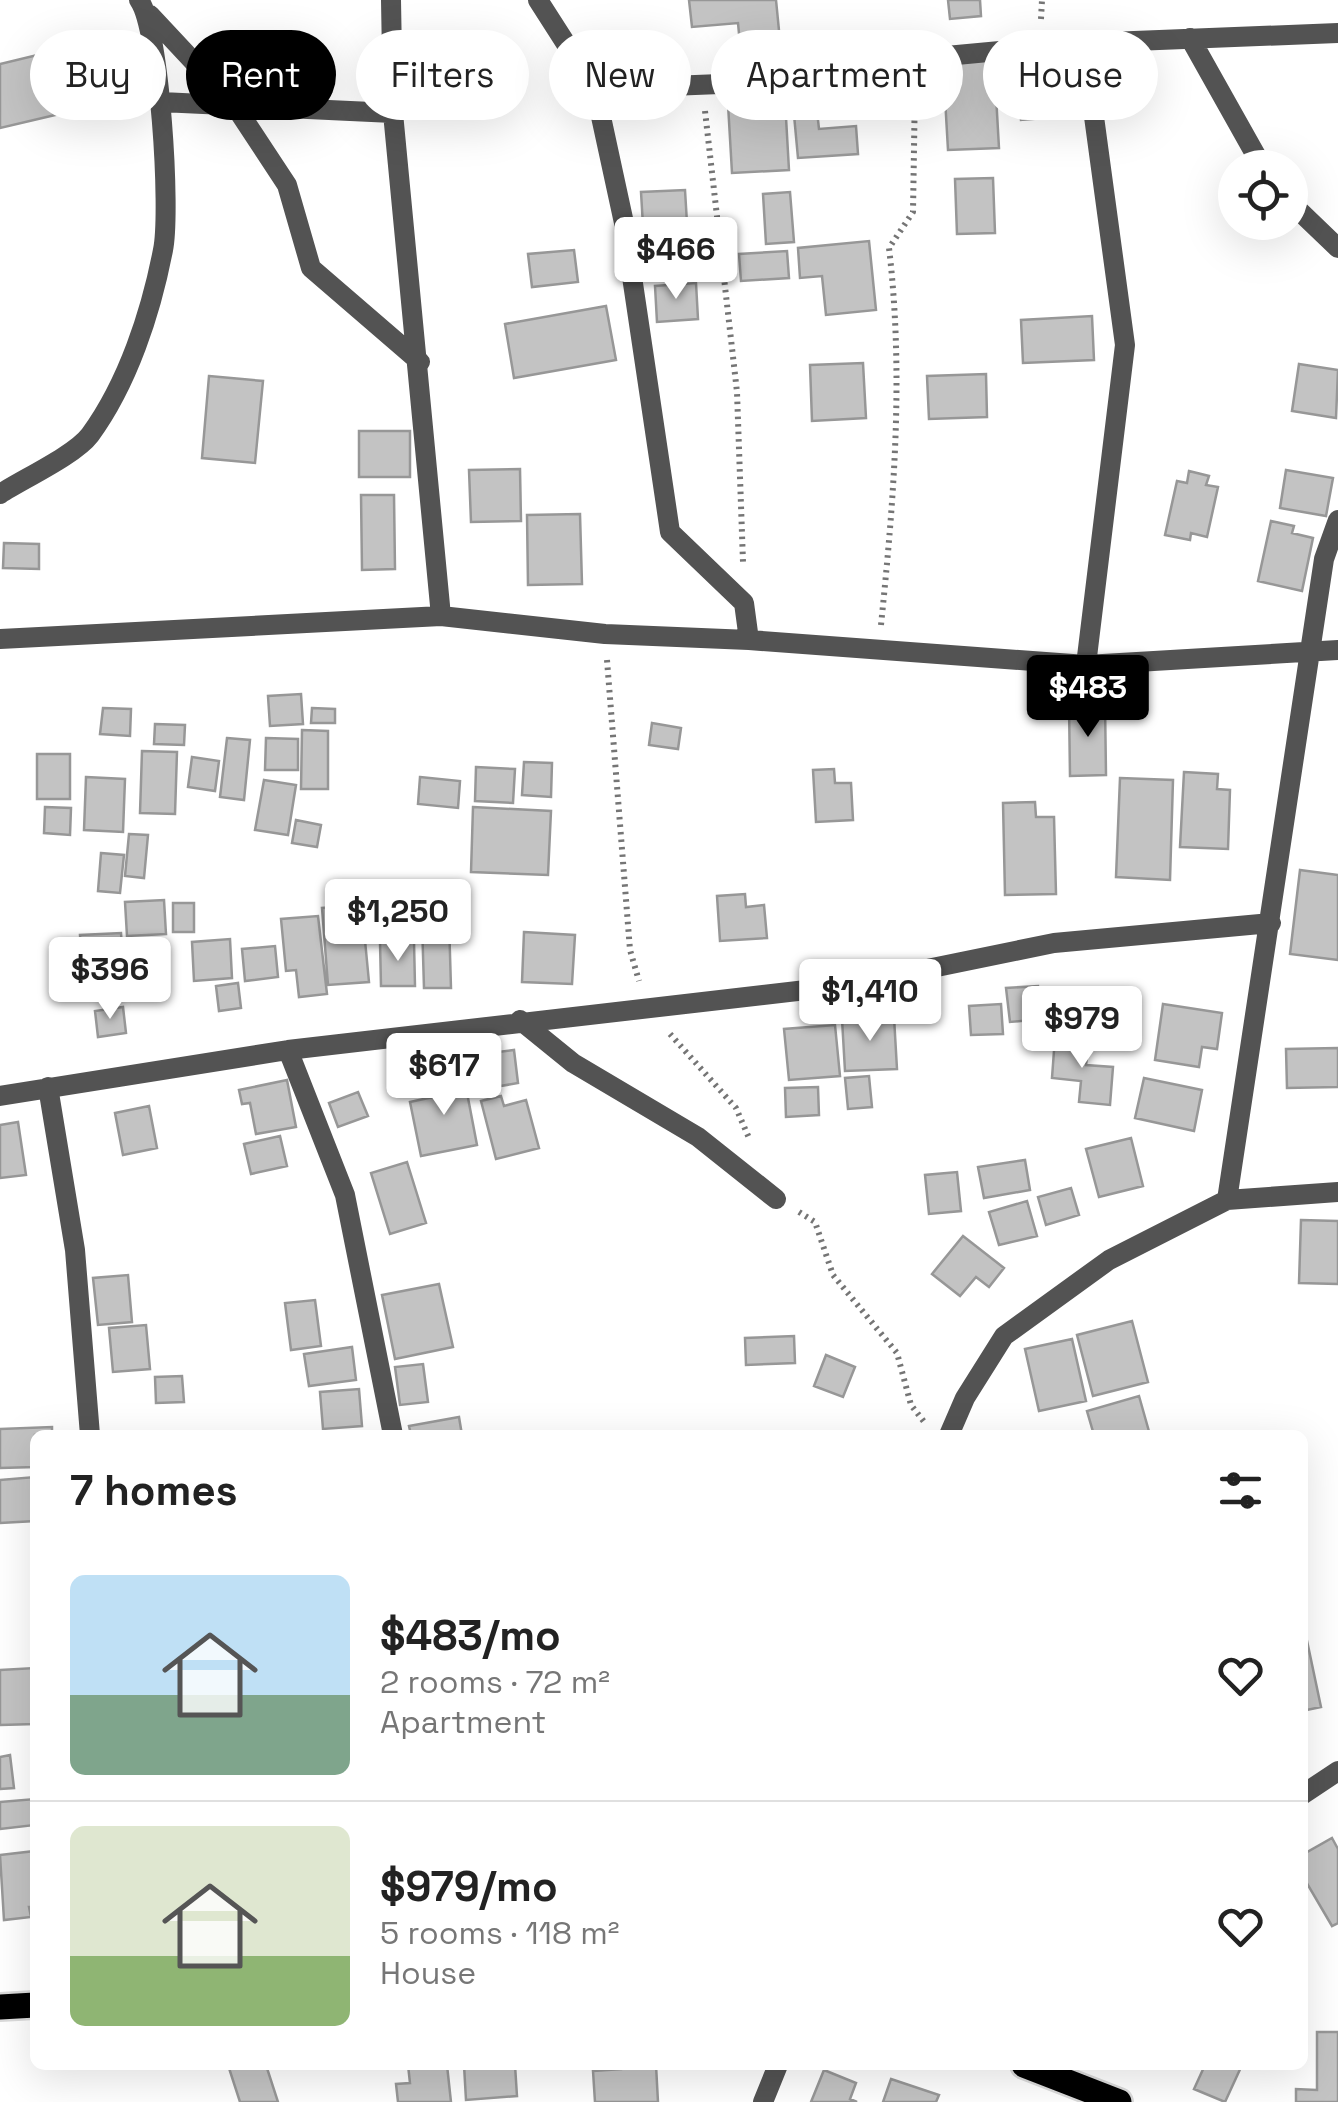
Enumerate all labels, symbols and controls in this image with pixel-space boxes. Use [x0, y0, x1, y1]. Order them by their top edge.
chip: Buy [30, 30, 166, 120]
chip: Rent [186, 30, 336, 120]
chip: Filters [356, 30, 529, 120]
chip: New [549, 30, 691, 120]
chip: Apartment [711, 30, 963, 120]
chip: House [983, 30, 1158, 120]
map controls [1218, 150, 1308, 240]
button: locate [1218, 150, 1308, 240]
pin: $466 [617, 217, 735, 302]
text: $466 [636, 229, 716, 269]
pin: $483 [1029, 655, 1147, 740]
text: $483 [1049, 667, 1127, 707]
pin: $1,250 [317, 879, 479, 964]
text: $1,250 [347, 891, 449, 931]
pin: $396 [51, 937, 169, 1022]
text: $396 [71, 949, 149, 989]
pin: $1,410 [789, 959, 951, 1044]
text: $1,410 [821, 971, 919, 1011]
pin: $979 [1023, 986, 1141, 1071]
text: $979 [1044, 998, 1120, 1038]
pin: $617 [385, 1033, 503, 1118]
text: $617 [408, 1045, 480, 1085]
icon: filters [1213, 1463, 1268, 1518]
text: 7 homes [70, 1464, 238, 1517]
text: $483/mo [380, 1609, 561, 1662]
icon: home [150, 1615, 270, 1735]
icon: heart [1213, 1648, 1268, 1703]
text: 2 rooms · 72 m² [380, 1662, 610, 1702]
text: Apartment [380, 1702, 546, 1742]
text: $979/mo [380, 1860, 558, 1913]
icon: home [150, 1866, 270, 1986]
icon: heart [1213, 1899, 1268, 1954]
text: 5 rooms · 118 m² [380, 1913, 619, 1953]
text: House [380, 1953, 476, 1993]

